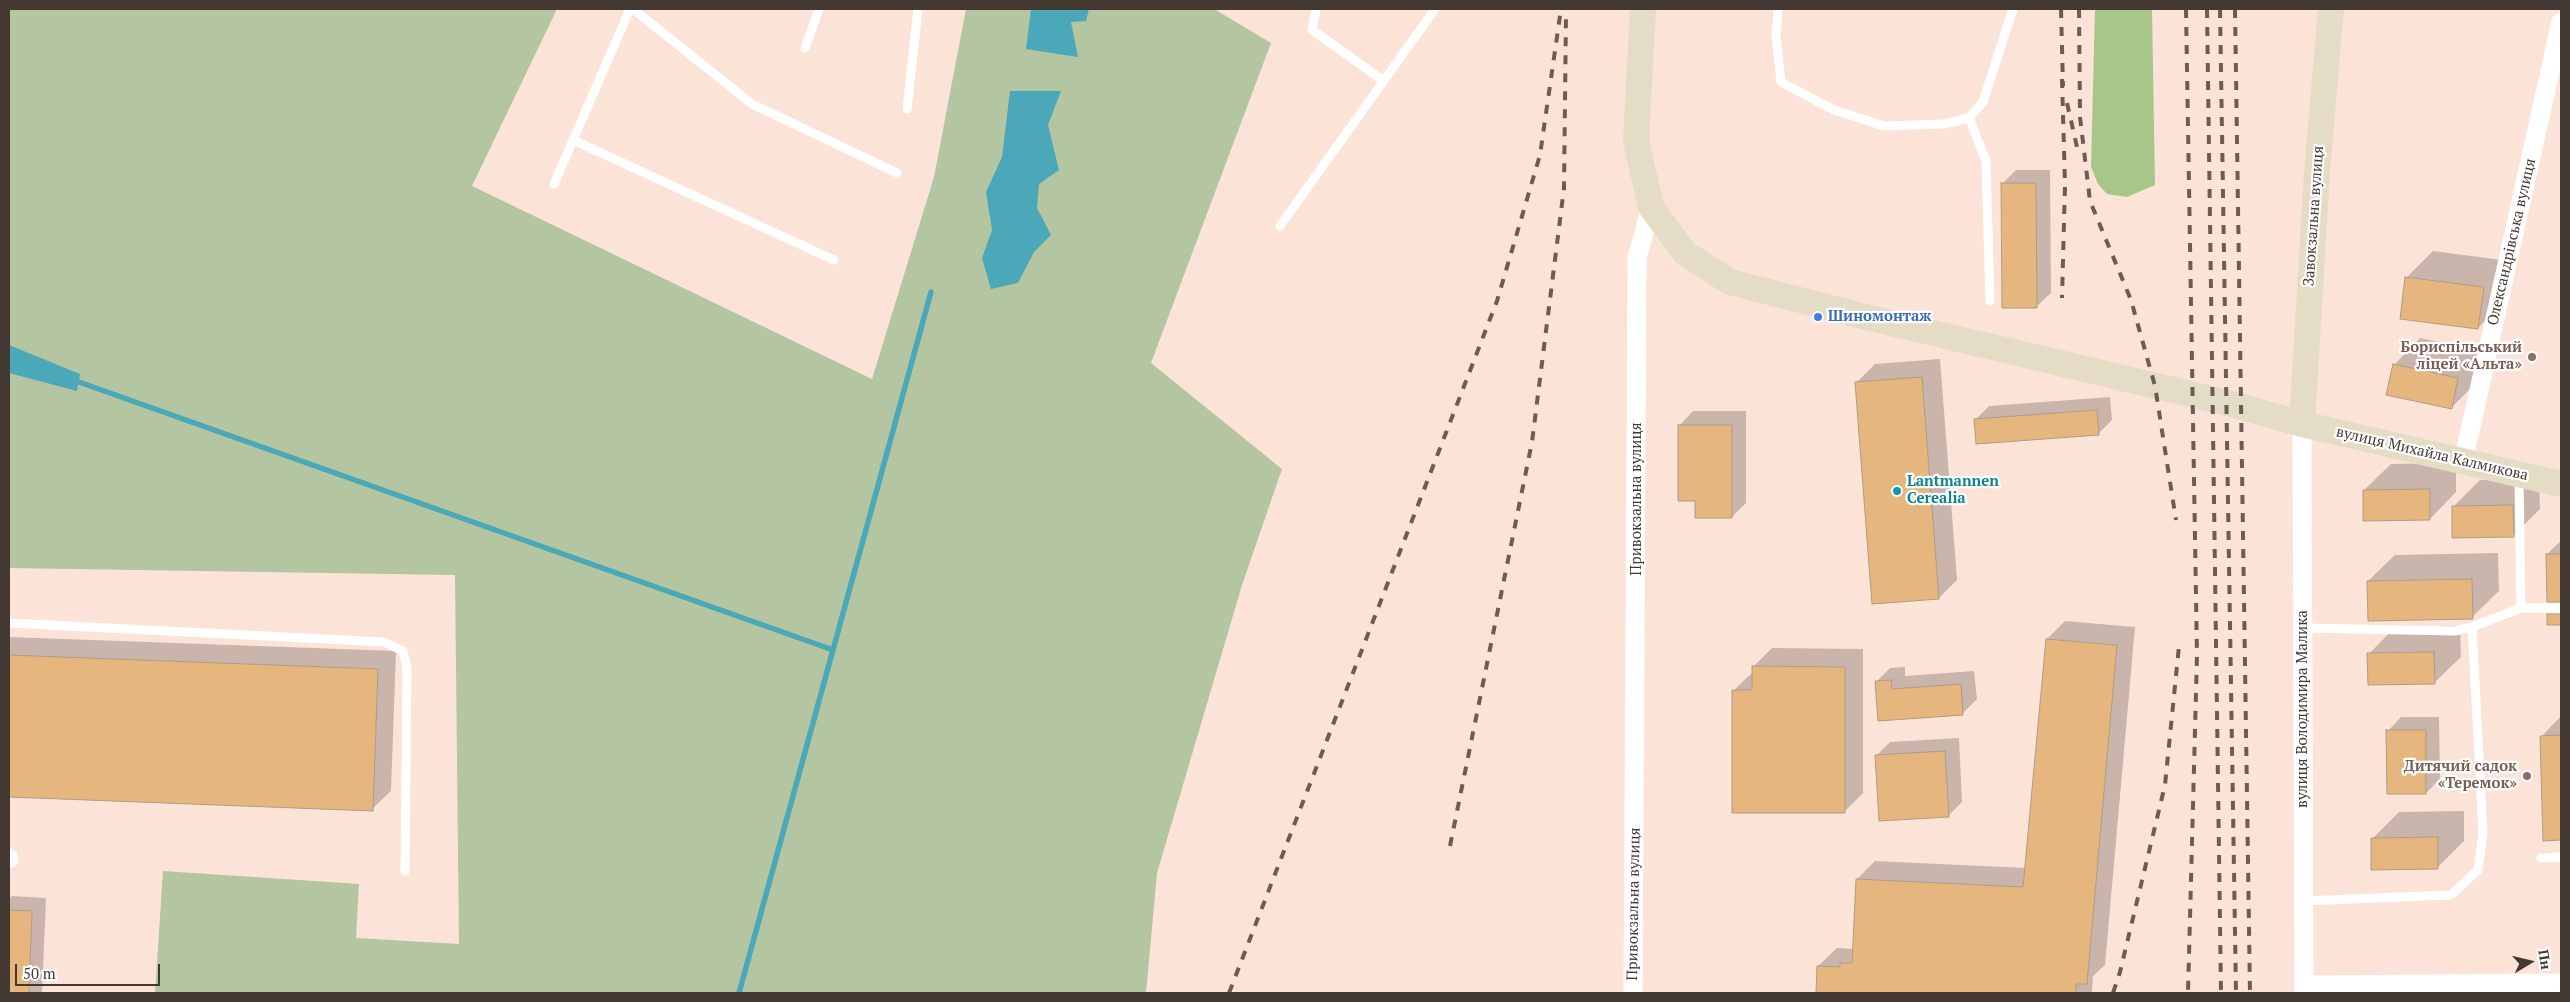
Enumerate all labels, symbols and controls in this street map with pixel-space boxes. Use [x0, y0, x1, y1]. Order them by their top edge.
street label: Завокзальна вулиця [2300, 145, 2328, 287]
street label: Олександрівська вулиця [2484, 157, 2540, 327]
place label: Шиномонтаж [1828, 308, 1931, 326]
marker: Шиномонтаж [1812, 311, 1824, 323]
place label: Бориспільський ліцей «Альта» [2401, 339, 2522, 374]
marker: Бориспільський ліцей «Альта» [2526, 351, 2538, 363]
street label: Привокзальна вулиця [1628, 422, 1646, 576]
street label: вулиця Михайла Калмикова [2334, 423, 2530, 485]
place label: Lantmannen Cerealia [1907, 473, 1999, 508]
marker: Lantmannen Cerealia [1891, 485, 1903, 497]
street label: вулиця Володимира Малика [2294, 610, 2312, 808]
place label: Дитячий садок «Теремок» [2404, 758, 2517, 793]
marker: Дитячий садок «Теремок» [2521, 770, 2533, 782]
street label: Привокзальна вулиця [1624, 827, 1644, 981]
north arrow [2505, 937, 2555, 987]
text: Пн [2534, 948, 2556, 971]
scale bar [18, 954, 162, 986]
text: 50 m [23, 963, 56, 983]

